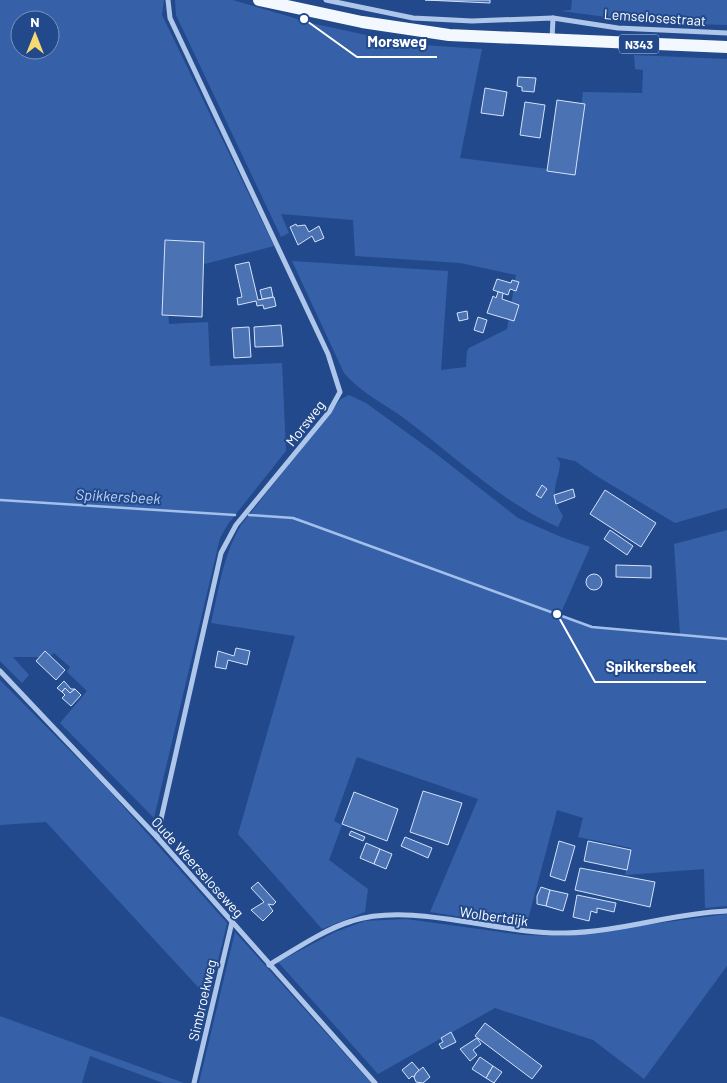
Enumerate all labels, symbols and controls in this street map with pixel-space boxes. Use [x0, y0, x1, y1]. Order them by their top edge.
street label: Lemselosestraat [603, 5, 707, 29]
north arrow [10, 10, 60, 60]
text: N [30, 13, 40, 30]
callout: Morsweg [357, 27, 437, 57]
text: Morsweg [367, 32, 427, 50]
road number: N343 [619, 34, 659, 54]
street label: Morsweg [282, 397, 328, 449]
water label: Spikkersbeek [75, 485, 162, 507]
callout: Spikkersbeek [595, 652, 706, 682]
text: Spikkersbeek [606, 657, 696, 675]
street label: Oude Weerseloseweg [148, 813, 248, 921]
street label: Wolbertdijk [458, 903, 530, 929]
street label: Simbroekweg [184, 958, 220, 1042]

